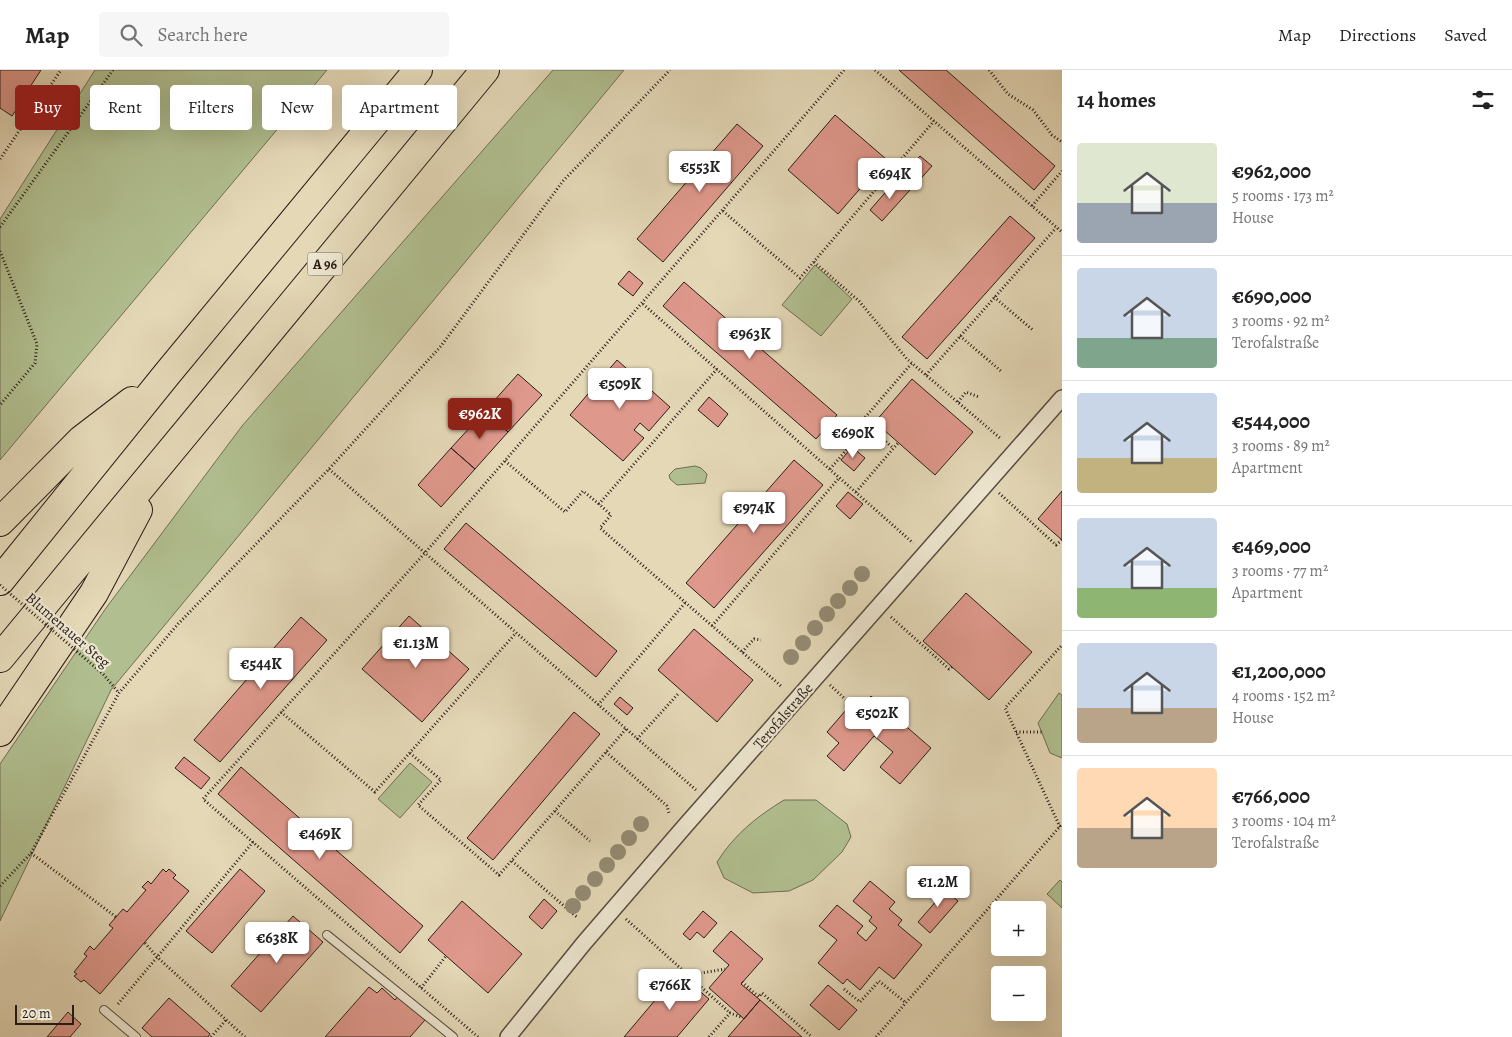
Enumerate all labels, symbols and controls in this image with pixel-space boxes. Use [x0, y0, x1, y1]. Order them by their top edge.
search box [99, 12, 449, 57]
text: Map [25, 19, 69, 51]
icon: search [117, 21, 145, 49]
text: Search here [157, 22, 248, 48]
text: Map [1278, 23, 1311, 47]
text: Directions [1339, 23, 1416, 47]
text: Saved [1444, 23, 1487, 47]
chip: Buy [15, 85, 80, 130]
chip: Rent [90, 85, 160, 130]
chip: Filters [170, 85, 252, 130]
chip: New [262, 85, 332, 130]
chip: Apartment [342, 85, 457, 130]
text: 14 homes [1077, 86, 1156, 114]
icon: filters [1469, 86, 1497, 114]
pin: €553K [665, 150, 735, 193]
text: €553K [680, 156, 720, 178]
text: €962,000 [1232, 157, 1311, 185]
pin: €694K [855, 158, 925, 200]
text: €694K [869, 163, 911, 185]
icon: home [1117, 163, 1177, 223]
text: 5 rooms · 173 m² [1232, 185, 1334, 207]
text: House [1232, 207, 1274, 229]
road number: A 96 [308, 252, 342, 275]
text: €690,000 [1232, 282, 1312, 310]
icon: home [1117, 288, 1177, 348]
text: 3 rooms · 92 m² [1232, 310, 1330, 332]
pin: €963K [715, 318, 785, 360]
text: €963K [729, 323, 771, 345]
text: Terofalstraße [1232, 332, 1319, 354]
pin: €509K [585, 368, 655, 410]
text: €509K [599, 373, 641, 395]
pin: €962K [445, 398, 515, 440]
text: €962K [459, 403, 501, 425]
text: €544,000 [1232, 407, 1310, 435]
icon: home [1117, 413, 1177, 473]
pin: €690K [818, 416, 888, 459]
text: €690K [832, 422, 874, 444]
text: 3 rooms · 89 m² [1232, 435, 1330, 457]
text: Apartment [1232, 457, 1303, 479]
pin: €974K [719, 492, 789, 534]
text: €974K [733, 497, 775, 519]
text: €469,000 [1232, 532, 1311, 560]
icon: home [1117, 538, 1177, 598]
text: 3 rooms · 77 m² [1232, 560, 1328, 582]
text: Apartment [1232, 582, 1303, 604]
street label: Blumenauer Steg [22, 588, 115, 673]
pin: €1.13M [375, 626, 457, 669]
text: €1.13M [393, 632, 439, 654]
pin: €544K [226, 648, 296, 690]
text: €544K [240, 653, 282, 675]
text: €1,200,000 [1232, 657, 1326, 685]
icon: home [1117, 663, 1177, 723]
street label: Terofalstraße [749, 678, 818, 753]
text: 4 rooms · 152 m² [1232, 685, 1335, 707]
pin: €502K [842, 696, 912, 739]
text: €502K [856, 702, 898, 724]
text: House [1232, 707, 1274, 729]
text: €766,000 [1232, 782, 1310, 810]
icon: home [1117, 788, 1177, 848]
text: 3 rooms · 104 m² [1232, 810, 1336, 832]
pin: €469K [285, 818, 355, 860]
text: €469K [299, 823, 341, 845]
text: Terofalstraße [1232, 832, 1319, 854]
pin: €1.2M [903, 866, 973, 908]
text: €1.2M [918, 871, 958, 893]
map controls [991, 901, 1046, 1021]
button: + [991, 901, 1046, 956]
pin: €638K [242, 922, 312, 964]
text: €638K [256, 927, 298, 949]
button: − [991, 966, 1046, 1021]
pin: €766K [635, 968, 705, 1011]
text: €766K [649, 974, 691, 996]
scale bar [15, 1002, 74, 1025]
text: 20 m [22, 1004, 51, 1023]

